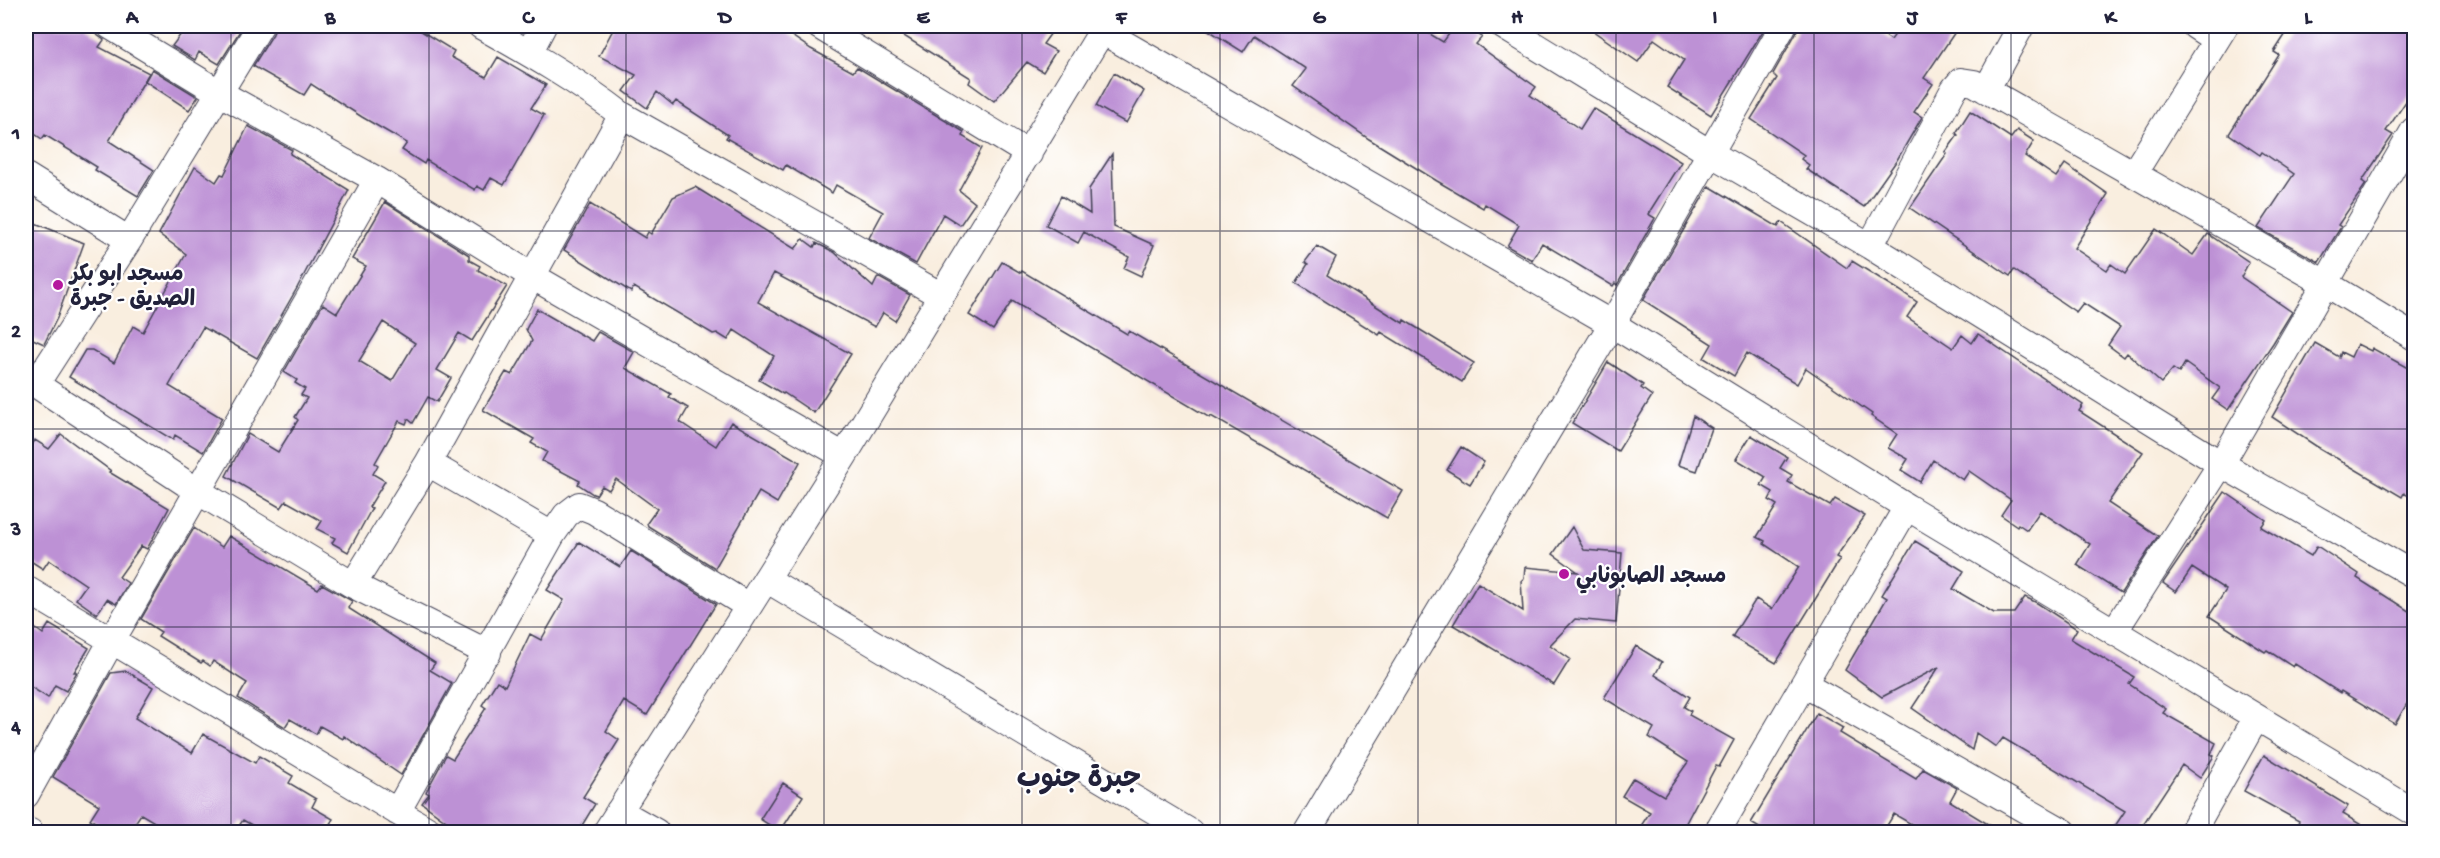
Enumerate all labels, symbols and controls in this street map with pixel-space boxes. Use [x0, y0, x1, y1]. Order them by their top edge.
text: A [125, 8, 140, 31]
text: B [324, 8, 336, 31]
text: C [522, 8, 536, 31]
text: D [716, 8, 732, 31]
text: E [917, 8, 931, 31]
text: F [1115, 8, 1128, 31]
text: G [1313, 8, 1327, 31]
text: H [1511, 8, 1523, 31]
text: I [1713, 8, 1718, 31]
text: J [1906, 8, 1919, 31]
text: K [2103, 8, 2118, 31]
text: L [2304, 8, 2313, 31]
text: 1 [11, 124, 20, 147]
place label: مسجد ابو بكر الصديق - جبرة [68, 263, 195, 314]
marker: مسجد ابو بكر الصديق - جبرة [51, 278, 65, 292]
text: 2 [11, 322, 21, 345]
text: 3 [10, 520, 21, 543]
place label: مسجد الصابونابي [1576, 565, 1726, 594]
marker: مسجد الصابونابي [1557, 567, 1571, 581]
text: 4 [10, 718, 21, 741]
district label: جبرة جنوب [1017, 764, 1141, 797]

